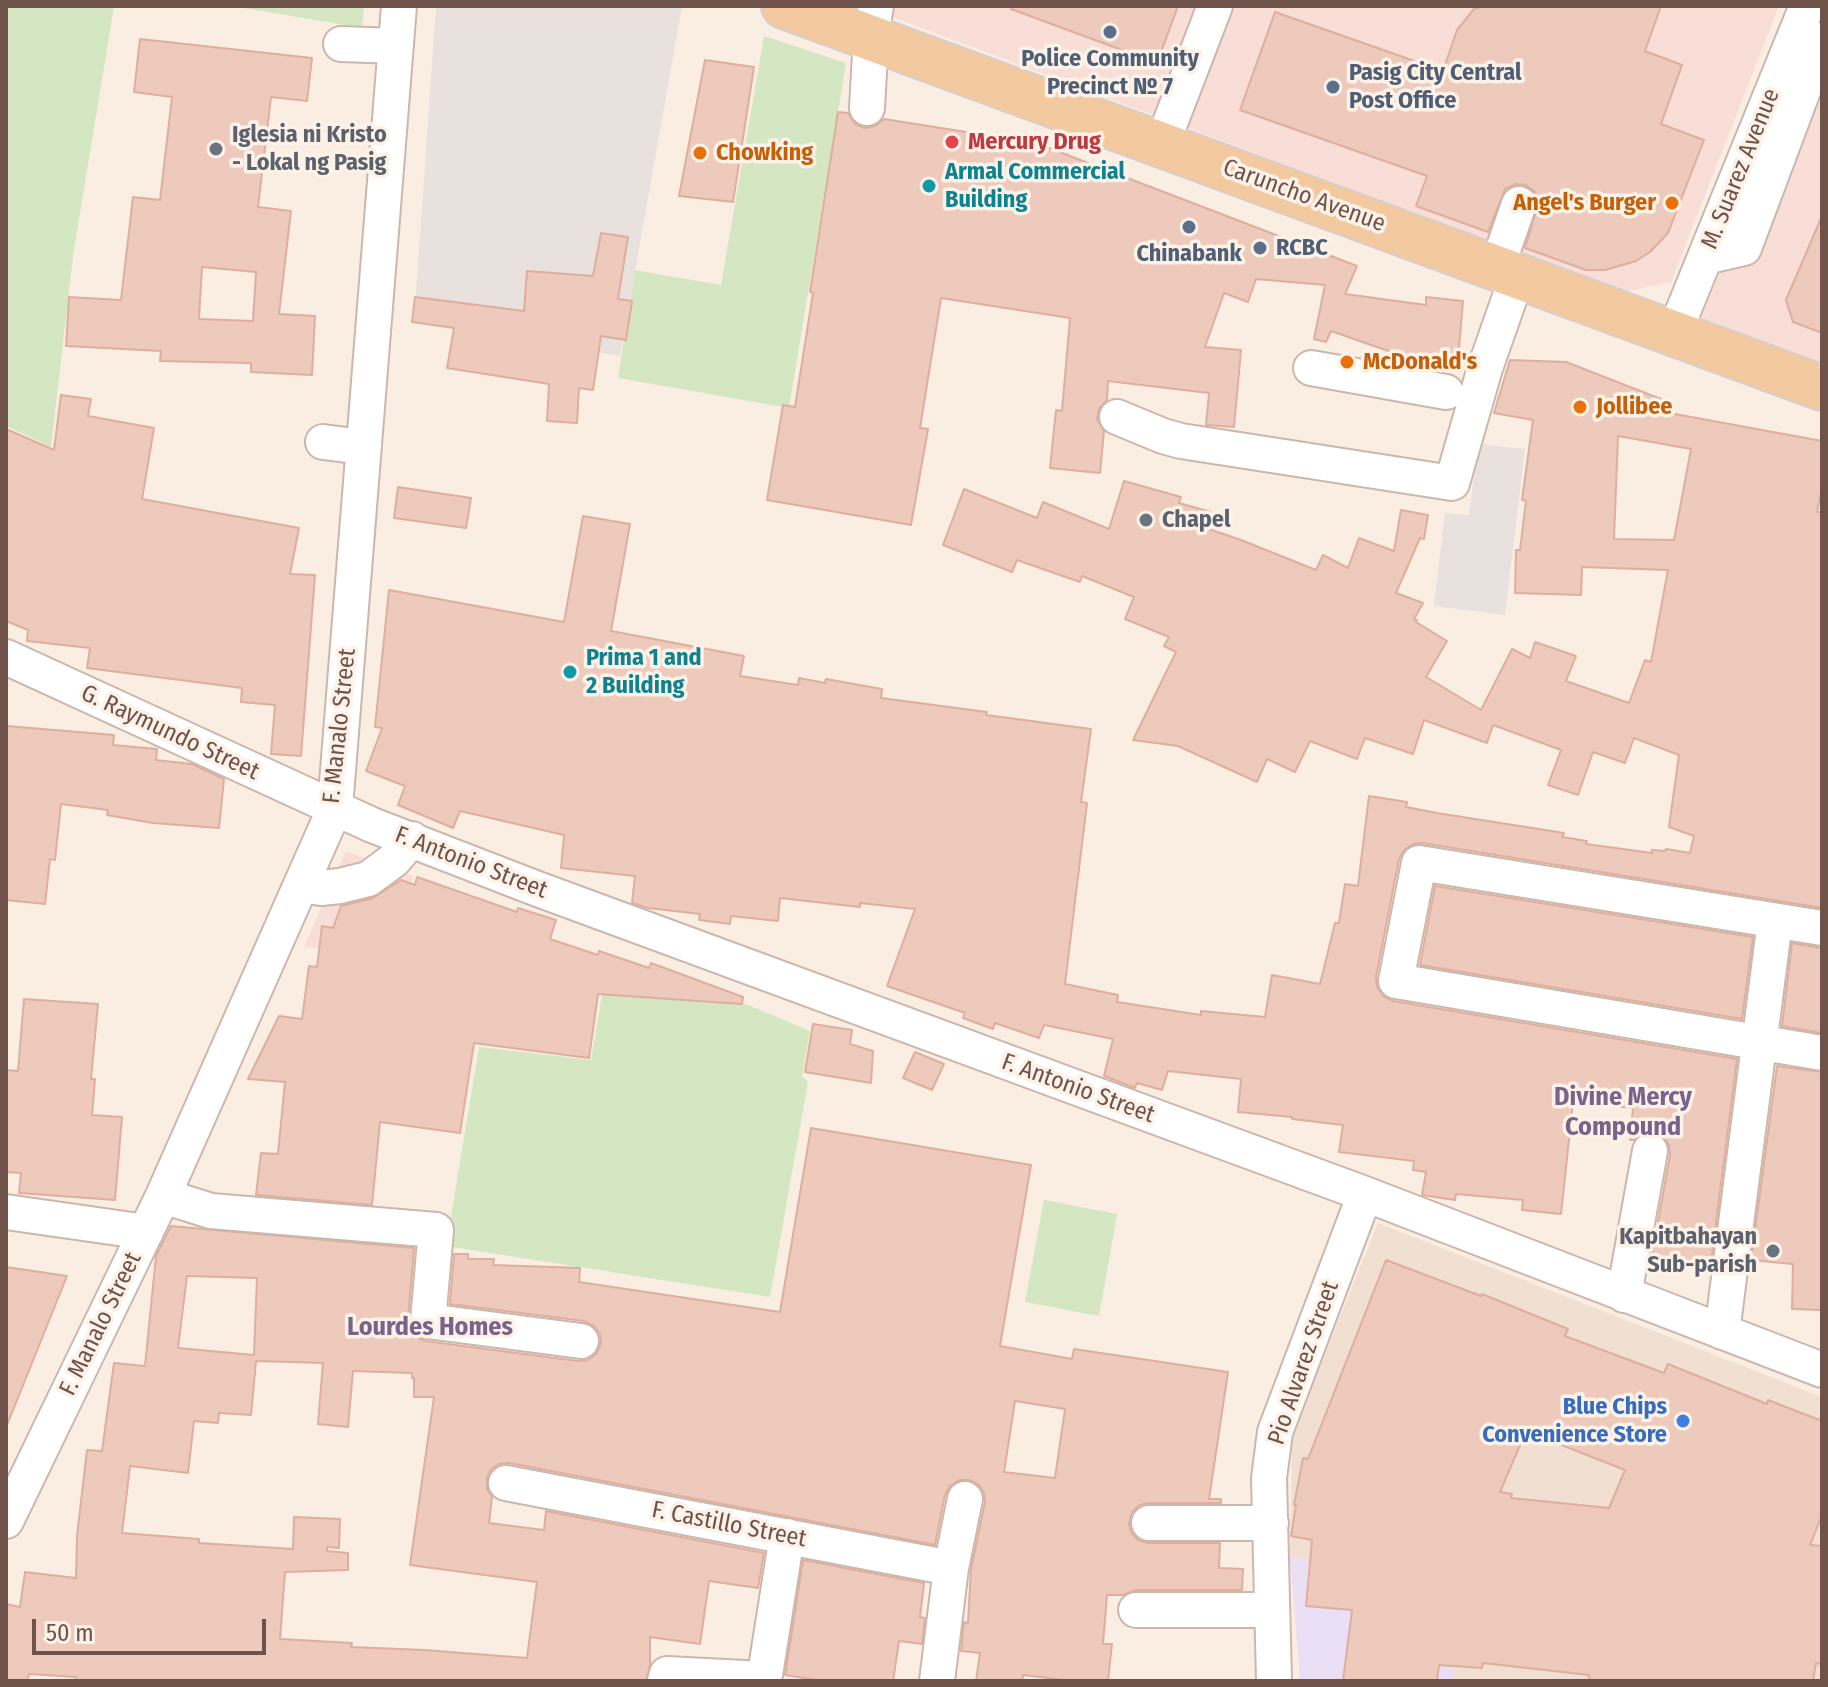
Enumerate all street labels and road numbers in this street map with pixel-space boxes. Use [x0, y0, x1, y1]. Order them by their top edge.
street label: M. Suarez Avenue [1696, 84, 1786, 254]
street label: Caruncho Avenue [1219, 153, 1389, 239]
street label: F. Manalo Street [318, 647, 362, 805]
street label: G. Raymundo Street [76, 679, 264, 787]
street label: F. Antonio Street [391, 821, 551, 905]
street label: F. Antonio Street [998, 1048, 1158, 1130]
street label: F. Manalo Street [54, 1248, 148, 1400]
street label: Pio Alvarez Street [1263, 1277, 1345, 1449]
street label: F. Castillo Street [649, 1496, 809, 1554]

